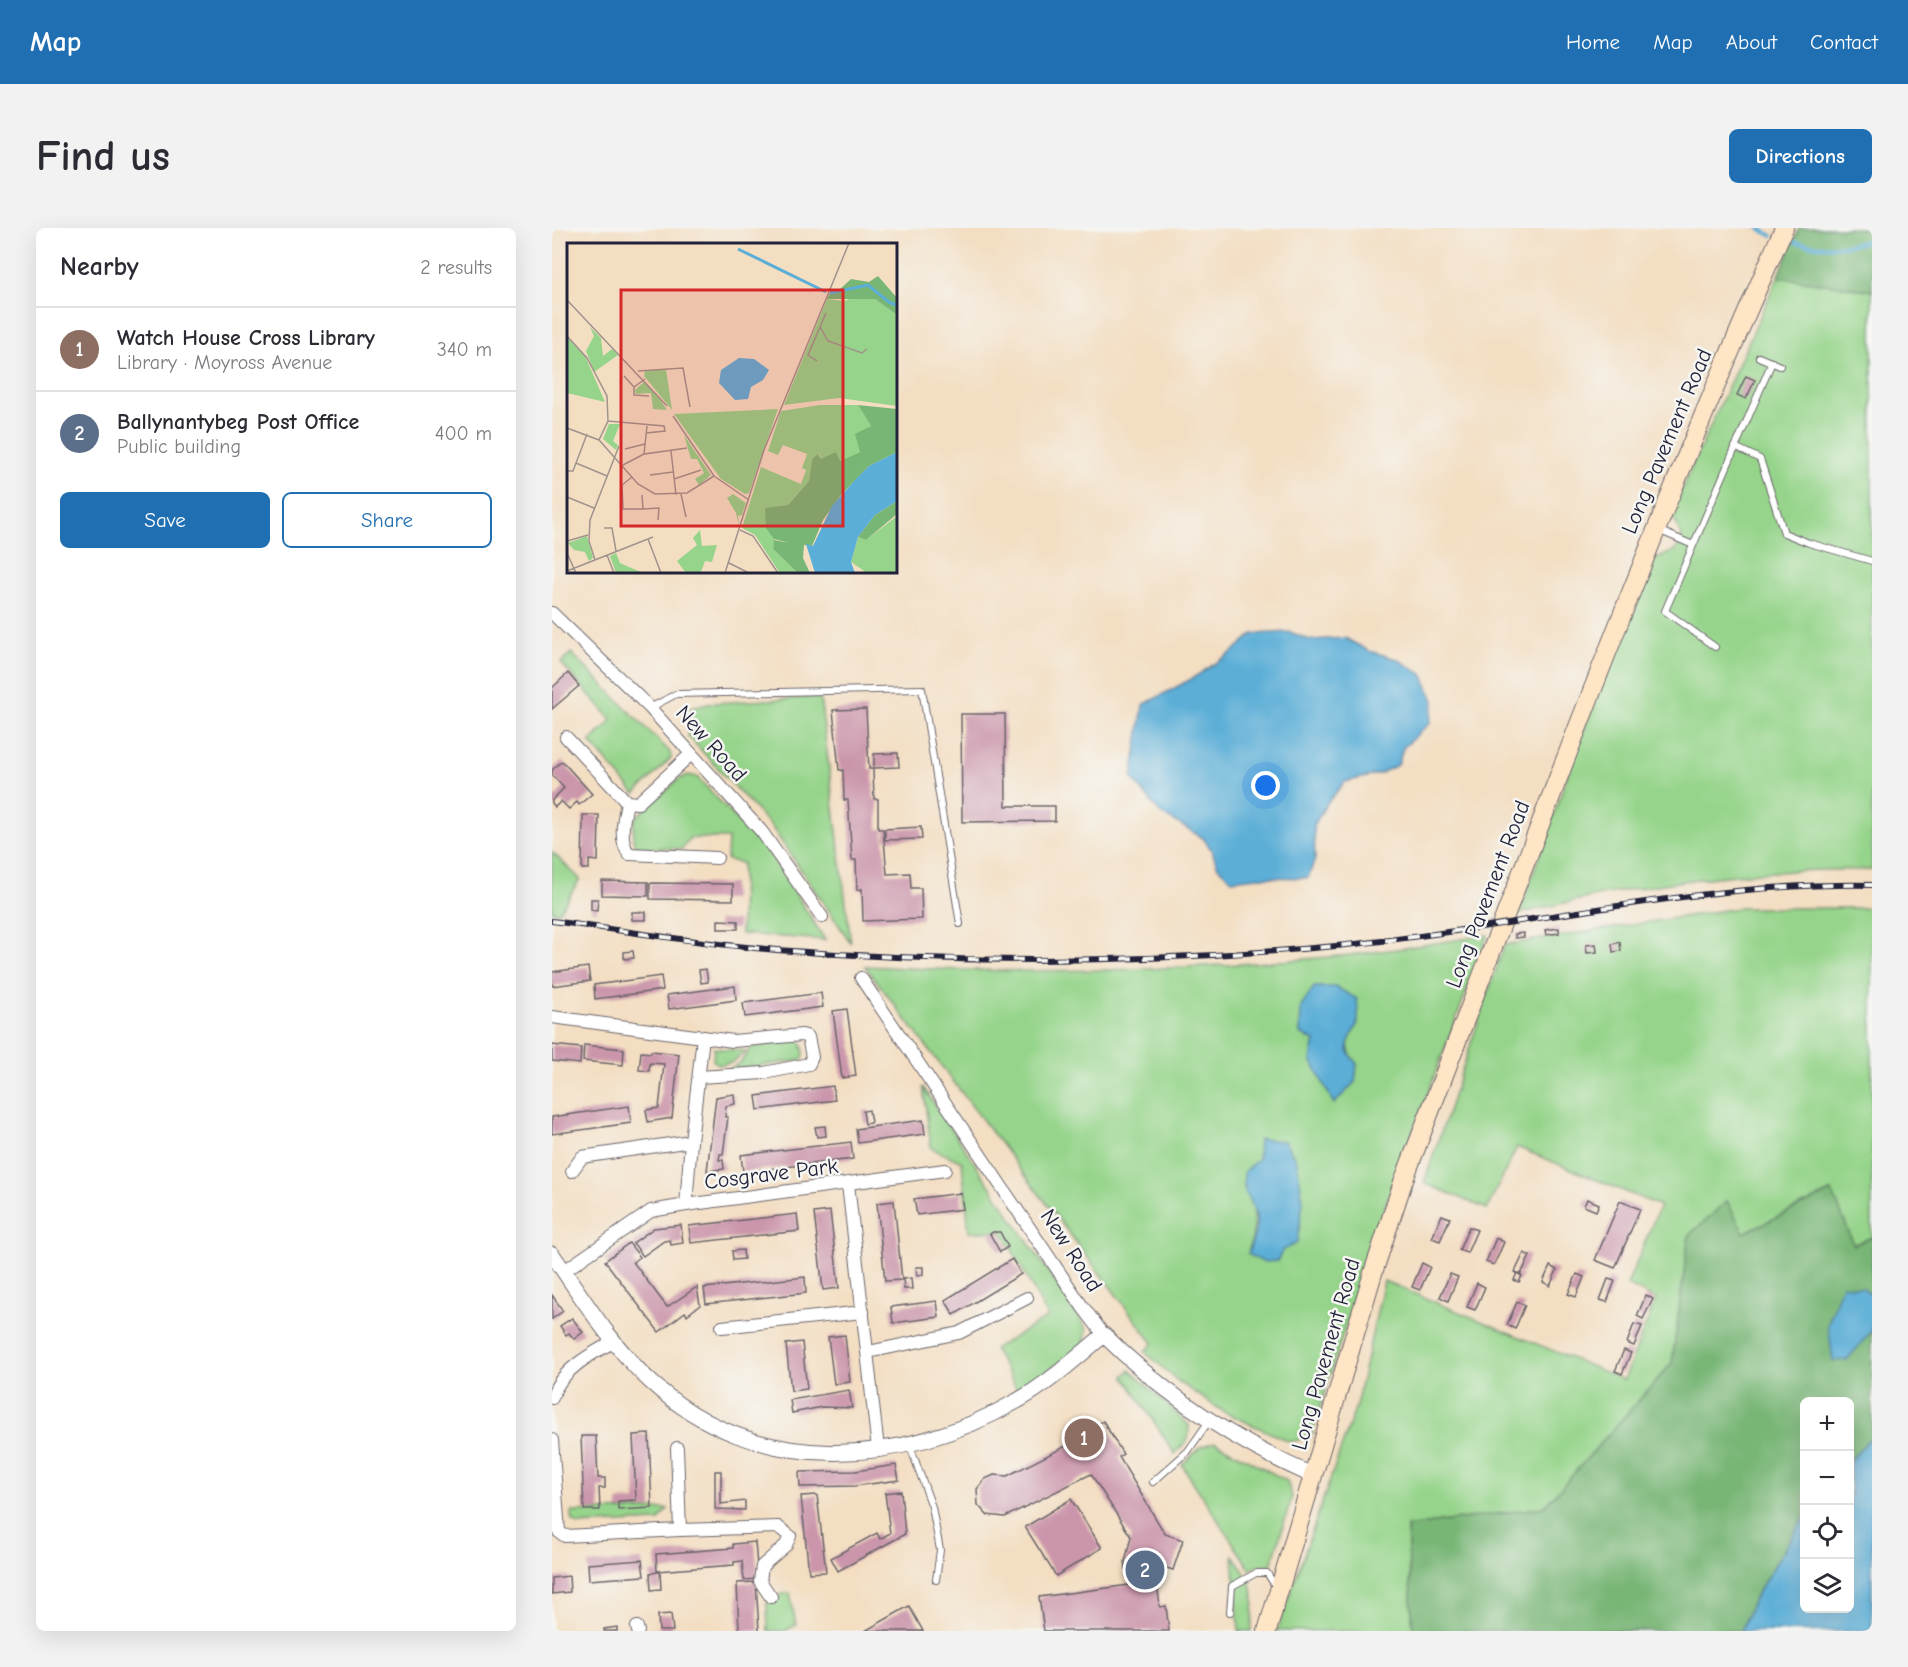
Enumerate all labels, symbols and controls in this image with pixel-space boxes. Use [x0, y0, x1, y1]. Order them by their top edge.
text: Map [30, 26, 81, 58]
text: Home [1566, 30, 1620, 54]
text: Map [1653, 30, 1693, 54]
text: About [1726, 30, 1777, 54]
text: Contact [1810, 30, 1878, 54]
button: Directions [1729, 129, 1872, 183]
text: Find us [36, 132, 170, 181]
inset map [567, 243, 897, 573]
text: Nearby [60, 252, 139, 282]
text: 2 results [420, 256, 492, 279]
text: Watch House Cross Library [117, 325, 375, 351]
text: 1 [76, 338, 83, 361]
text: 340 m [437, 338, 492, 361]
street label: Long Pavement Road [1616, 345, 1718, 538]
text: Library · Moyross Avenue [117, 351, 332, 374]
text: Ballynantybeg Post Office [117, 409, 359, 435]
text: 2 [75, 422, 84, 445]
text: 400 m [435, 422, 492, 445]
text: Public building [117, 435, 241, 458]
button: Save [60, 492, 270, 548]
button: Share [282, 492, 492, 548]
street label: New Road [670, 700, 752, 787]
your location [1251, 771, 1280, 800]
street label: Long Pavement Road [1440, 797, 1536, 992]
street label: Cosgrave Park [703, 1153, 840, 1195]
street label: New Road [1035, 1204, 1108, 1297]
street label: Long Pavement Road [1286, 1255, 1366, 1453]
map controls [1800, 1397, 1854, 1613]
button: + [1800, 1397, 1854, 1451]
pin: 1 [1064, 1416, 1104, 1460]
button: − [1800, 1451, 1854, 1505]
button: locate [1800, 1505, 1854, 1559]
pin: 2 [1126, 1548, 1164, 1592]
button: layers [1800, 1559, 1854, 1613]

